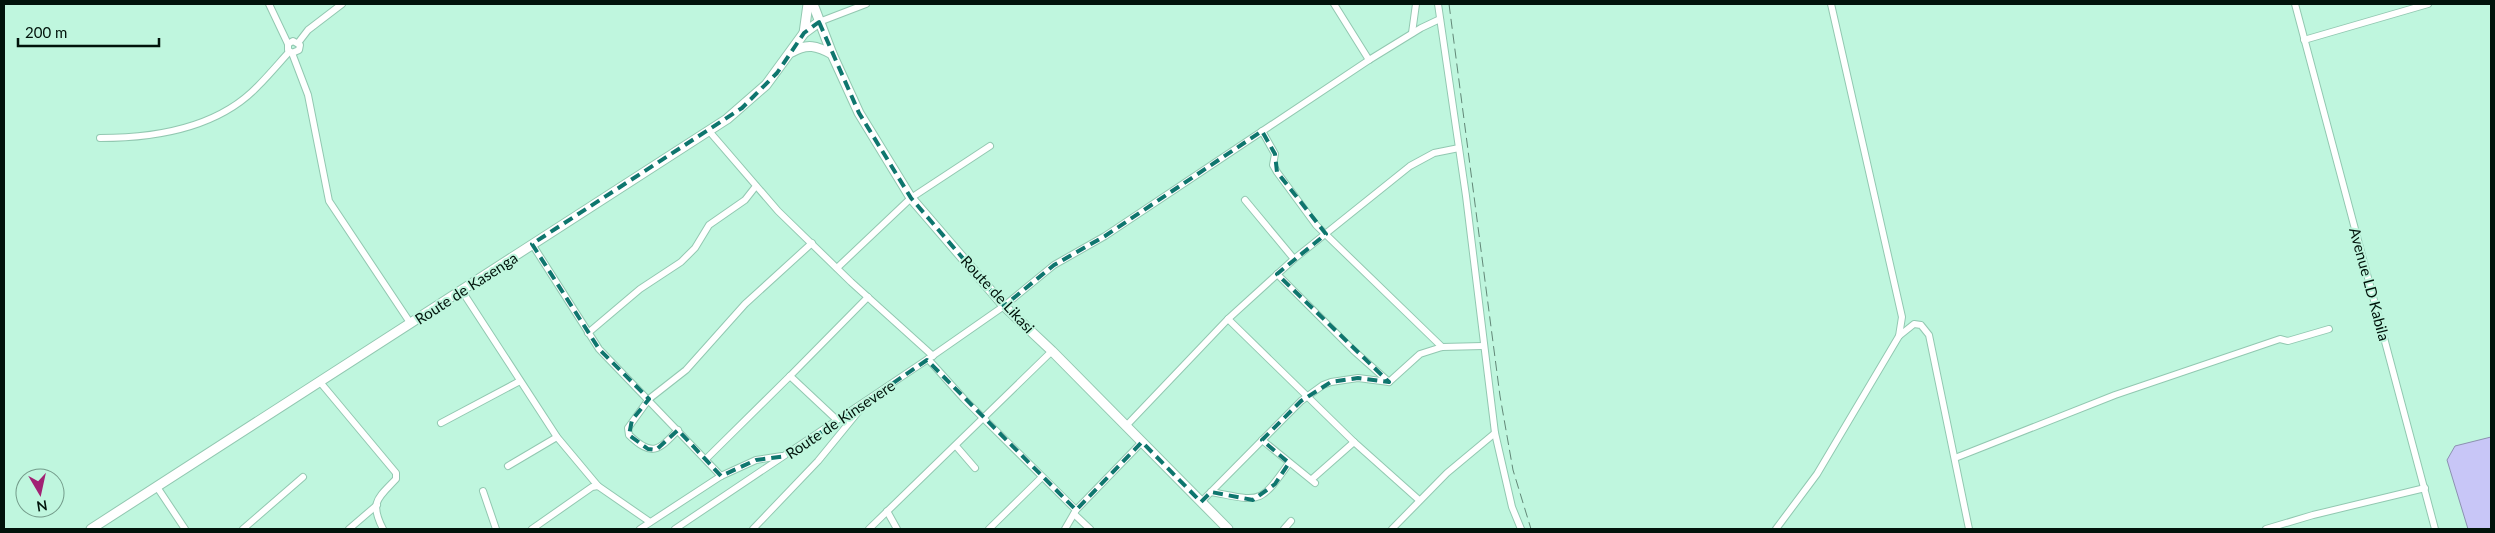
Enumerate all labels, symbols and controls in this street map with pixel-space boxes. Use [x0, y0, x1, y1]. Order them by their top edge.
scale bar [18, 15, 159, 47]
text: 200 m [25, 23, 67, 41]
street label: Avenue LD Kabila [2346, 225, 2394, 343]
street label: Route de Kasenga [411, 248, 521, 328]
street label: Route de Likasi [957, 251, 1039, 337]
street label: Route de Kinsevere [782, 376, 898, 462]
north arrow [15, 468, 65, 518]
text: N [35, 497, 49, 516]

